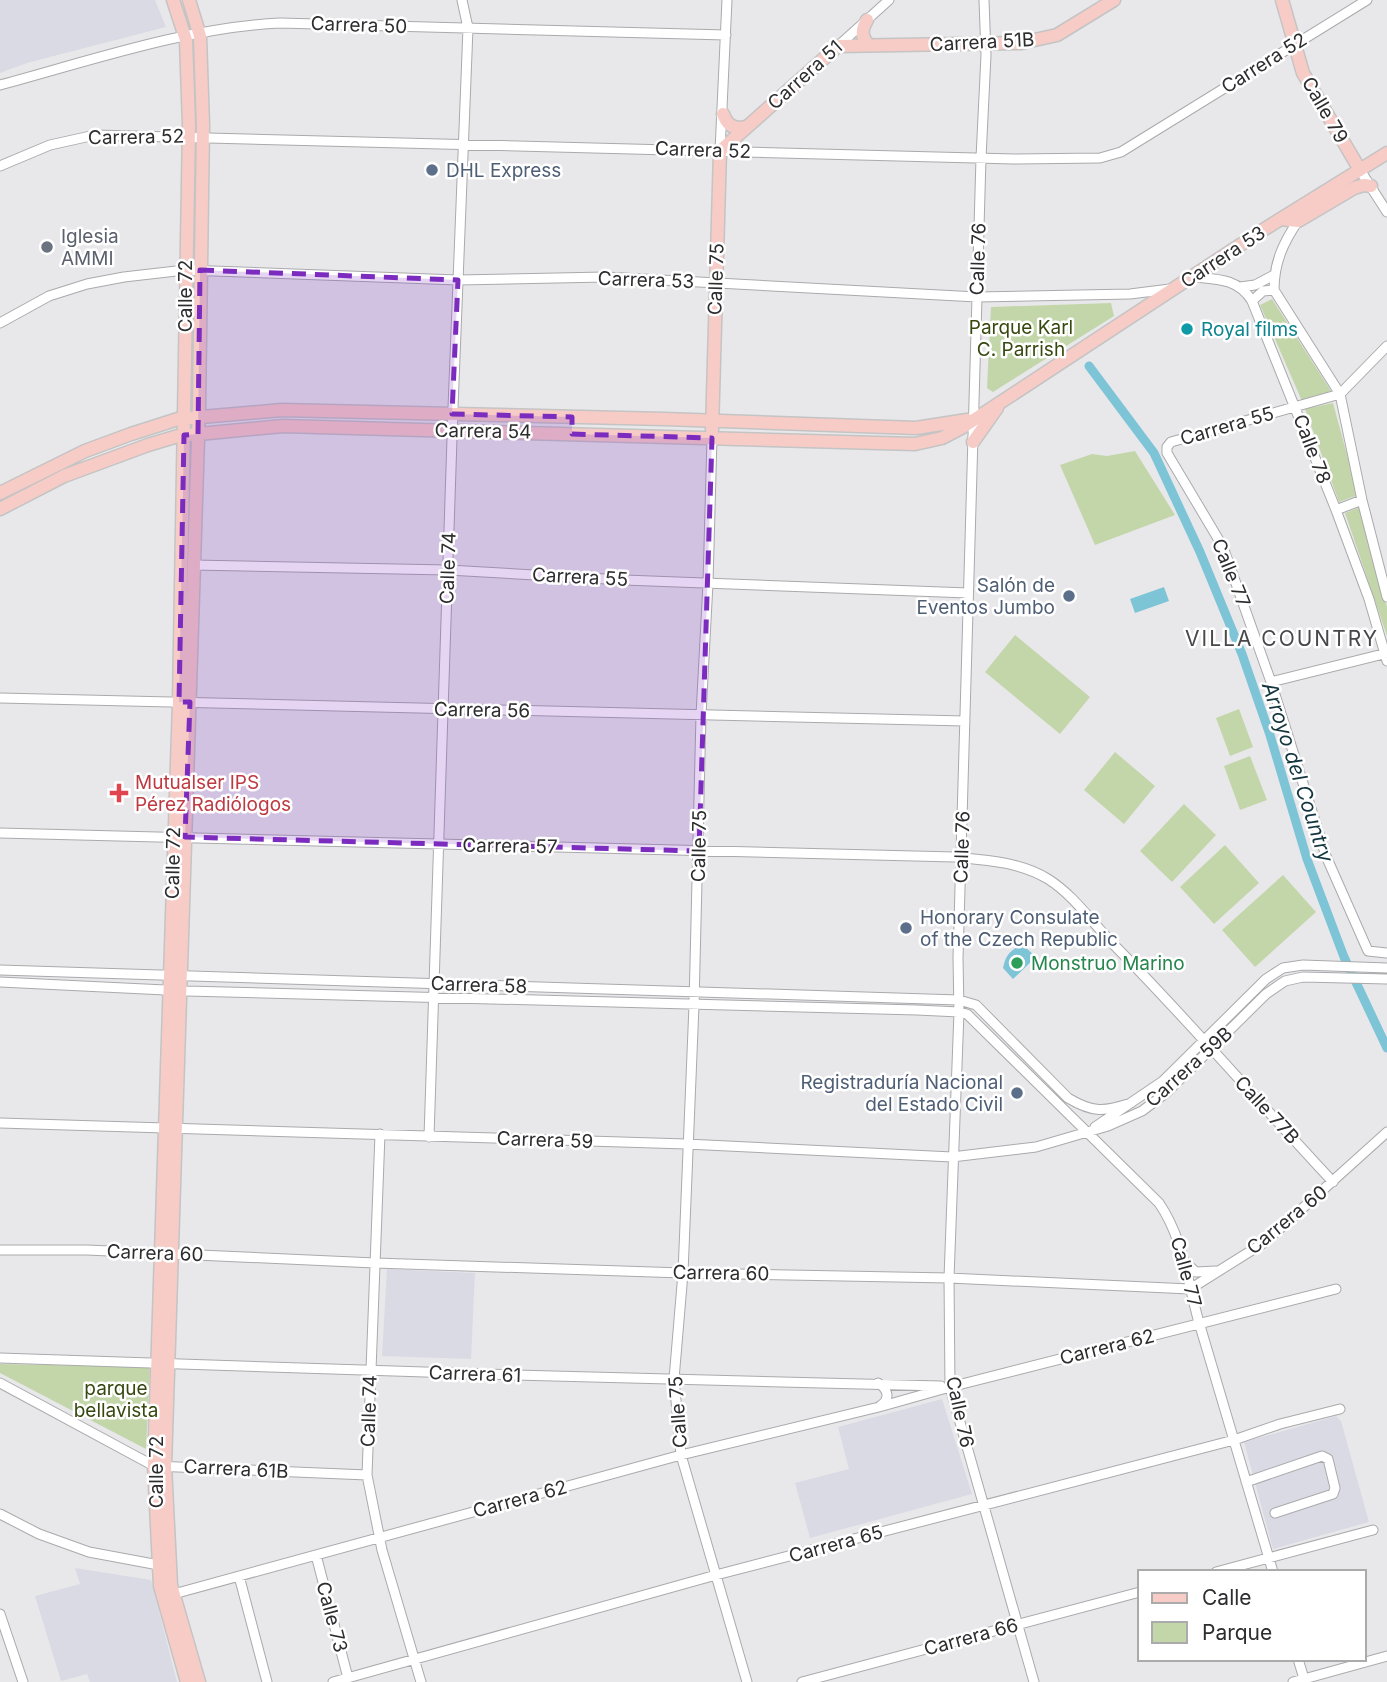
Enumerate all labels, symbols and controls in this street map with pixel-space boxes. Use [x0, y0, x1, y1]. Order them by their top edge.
street label: Carrera 50 [310, 12, 408, 38]
street label: Carrera 51B [929, 28, 1035, 56]
street label: Carrera 52 [1217, 28, 1311, 98]
street label: Carrera 51 [763, 36, 847, 114]
street label: Calle 79 [1297, 73, 1353, 147]
street label: Carrera 52 [88, 125, 184, 149]
street label: Carrera 52 [655, 137, 751, 163]
place label: DHL Express [446, 159, 561, 182]
marker: DHL Express [424, 162, 440, 178]
street label: Carrera 53 [1176, 221, 1270, 293]
street label: Calle 76 [965, 222, 991, 296]
place label: Iglesia AMMI [61, 225, 119, 270]
marker: Iglesia AMMI [39, 239, 55, 255]
street label: Calle 75 [703, 242, 729, 316]
street label: Calle 72 [174, 260, 197, 332]
street label: Carrera 53 [597, 267, 695, 293]
park label: Parque Karl C. Parrish [969, 316, 1073, 361]
place label: Royal films [1201, 318, 1298, 341]
marker: Royal films [1179, 321, 1195, 337]
street label: Carrera 55 [1178, 402, 1276, 450]
street label: Calle 78 [1288, 411, 1336, 487]
street label: Carrera 54 [434, 419, 532, 443]
street label: Calle 74 [435, 532, 461, 604]
street label: Calle 77 [1207, 535, 1255, 611]
street label: Carrera 55 [531, 563, 629, 591]
place label: Salón de Eventos Jumbo [916, 574, 1055, 619]
marker: Salón de Eventos Jumbo [1061, 588, 1077, 604]
district label: VILLA COUNTRY [1185, 626, 1379, 651]
water label: Arroyo del Country [1257, 678, 1339, 866]
street label: Carrera 56 [434, 698, 530, 722]
place label: Mutualser IPS Pérez Radiólogos [135, 771, 291, 816]
marker: Mutualser IPS Pérez Radiólogos [109, 783, 129, 803]
street label: Calle 75 [687, 810, 711, 882]
street label: Calle 76 [949, 810, 975, 884]
street label: Calle 72 [161, 827, 185, 899]
street label: Carrera 57 [462, 834, 558, 858]
place label: Honorary Consulate of the Czech Republic [920, 906, 1118, 951]
marker: Honorary Consulate of the Czech Republic [898, 920, 914, 936]
place label: Monstruo Marino [1031, 952, 1185, 975]
marker: Monstruo Marino [1009, 955, 1025, 971]
street label: Carrera 58 [430, 972, 528, 998]
street label: Carrera 59B [1141, 1022, 1237, 1112]
place label: Registraduría Nacional del Estado Civil [800, 1071, 1003, 1116]
street label: Calle 77B [1230, 1071, 1304, 1149]
marker: Registraduría Nacional del Estado Civil [1009, 1085, 1025, 1101]
street label: Carrera 59 [496, 1127, 594, 1153]
street label: Carrera 60 [1242, 1181, 1332, 1259]
street label: Calle 77 [1166, 1234, 1206, 1310]
street label: Carrera 60 [106, 1240, 204, 1266]
street label: Carrera 60 [672, 1261, 770, 1285]
street label: Carrera 62 [1057, 1324, 1157, 1370]
street label: Carrera 61 [428, 1361, 522, 1387]
street label: Calle 76 [941, 1374, 979, 1450]
street label: Calle 74 [356, 1375, 382, 1447]
street label: Calle 75 [664, 1375, 692, 1449]
park label: parque bellavista [74, 1377, 158, 1422]
street label: Calle 72 [145, 1436, 168, 1508]
street label: Carrera 61B [183, 1455, 289, 1483]
street label: Carrera 62 [470, 1475, 570, 1523]
street label: Carrera 65 [786, 1520, 886, 1568]
legend [1138, 1570, 1366, 1661]
street label: Calle 73 [312, 1579, 352, 1655]
text: Calle [1202, 1585, 1252, 1610]
street label: Carrera 66 [921, 1613, 1021, 1661]
text: Parque [1202, 1620, 1272, 1645]

